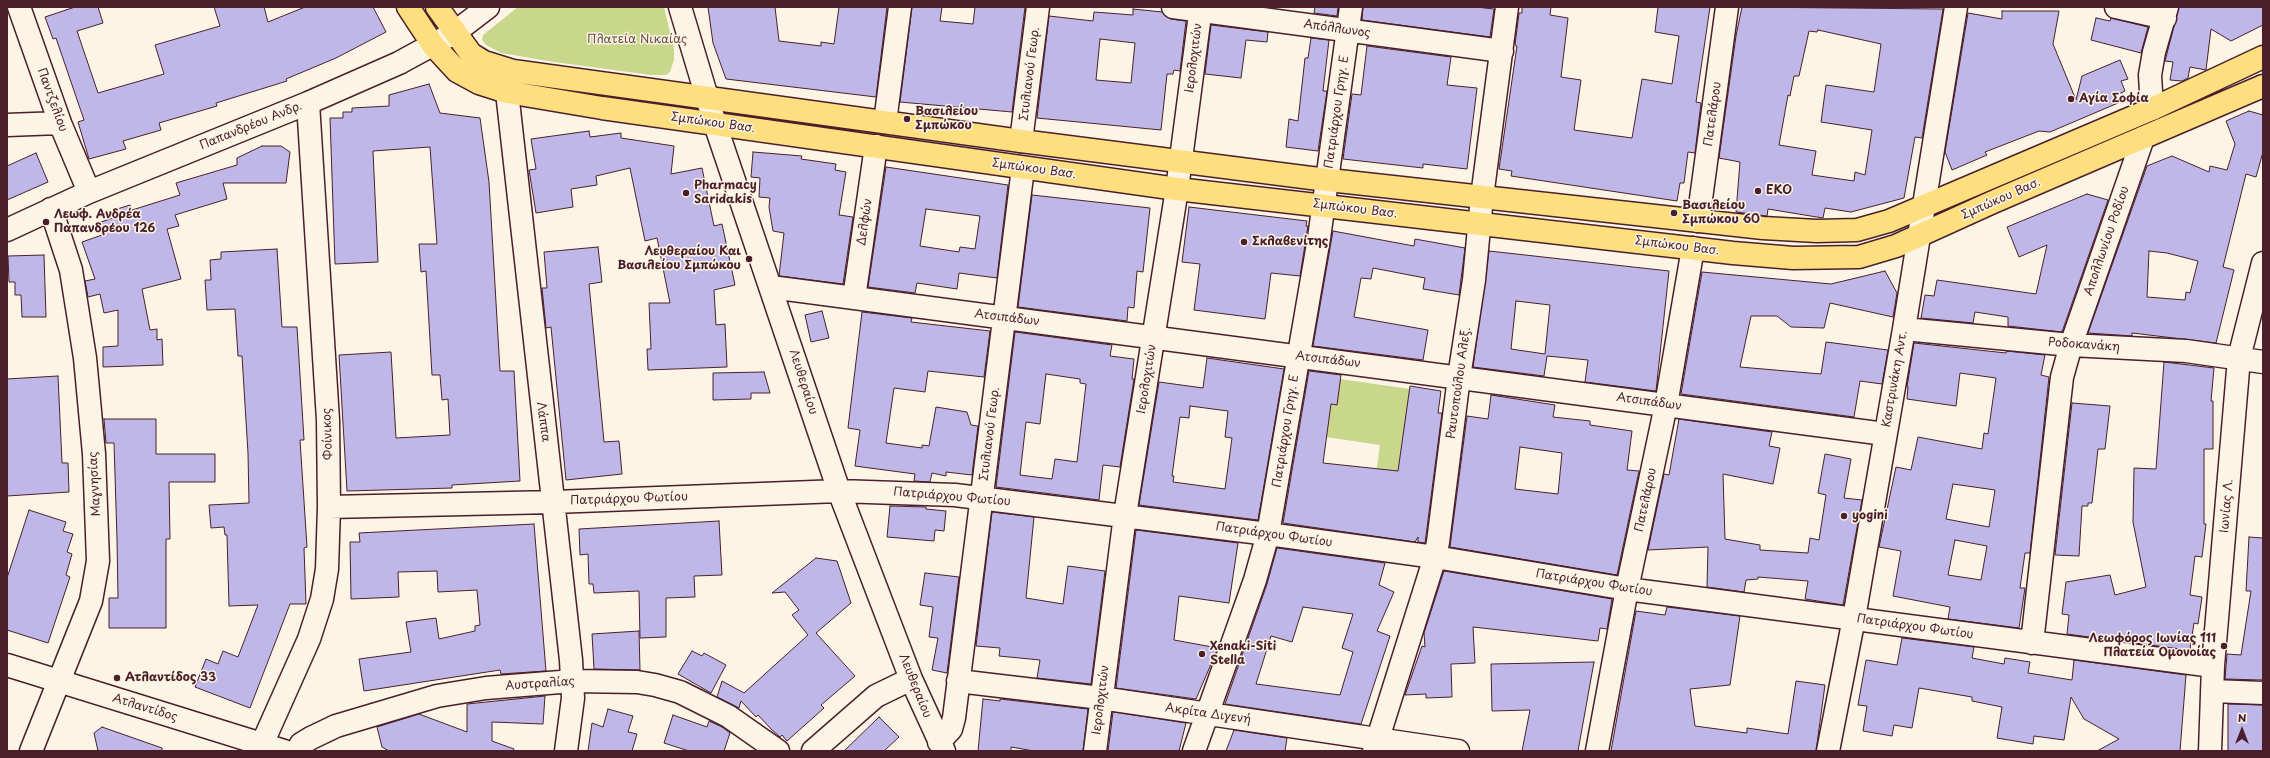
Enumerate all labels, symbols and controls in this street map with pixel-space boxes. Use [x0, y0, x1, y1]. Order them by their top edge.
street label: Απόλλωνος [1303, 17, 1371, 41]
street label: Ιερολοχιτών [1183, 22, 1205, 94]
street label: Στυλιανού Γεωρ. [1017, 26, 1043, 122]
park label: Πλατεία Νικαίας [587, 33, 687, 47]
street label: Πατριάρχου Γρηγ. Ε [1322, 54, 1352, 170]
street label: Παντζελίου [34, 66, 70, 134]
street label: Πατελάρου [1701, 81, 1725, 147]
place label: Αγία Σοφία [2079, 92, 2149, 106]
marker: Αγία Σοφία [2066, 94, 2076, 104]
street label: Παπανδρέου Ανδρ. [198, 99, 304, 153]
place label: Βασιλείου Σμπώκου [915, 105, 978, 133]
street label: Σμπώκου Βασ. [670, 110, 756, 136]
marker: Βασιλείου Σμπώκου [902, 114, 912, 124]
street label: Σμπώκου Βασ. [991, 156, 1077, 182]
street label: Σμπώκου Βασ. [1959, 175, 2043, 223]
place label: Pharmacy Saridakis [694, 179, 757, 207]
place label: ΕΚΟ [1766, 184, 1792, 198]
street label: Απολλωνίου Ροδίου [2081, 184, 2133, 298]
marker: ΕΚΟ [1753, 186, 1763, 196]
marker: Pharmacy Saridakis [681, 188, 691, 198]
street label: Δελφών [855, 197, 875, 247]
street label: Σμπώκου Βασ. [1312, 197, 1398, 221]
place label: Βασιλείου Σμπώκου 60 [1682, 199, 1760, 227]
place label: Λεωφ. Ανδρέα Παπανδρέου 126 [54, 208, 155, 236]
marker: Βασιλείου Σμπώκου 60 [1669, 208, 1679, 218]
marker: Λεωφ. Ανδρέα Παπανδρέου 126 [41, 217, 51, 227]
street label: Σμπώκου Βασ. [1634, 234, 1720, 258]
place label: Σκλαβενίτης [1252, 235, 1328, 249]
marker: Σκλαβενίτης [1239, 237, 1249, 247]
place label: Λευθεραίου Και Βασιλείου Σμπώκου [617, 245, 741, 273]
marker: Λευθεραίου Και Βασιλείου Σμπώκου [744, 254, 754, 264]
street label: Ατσιπάδων [974, 307, 1040, 329]
street label: Ραυτοπούλου Αλεξ. [1444, 326, 1474, 440]
street label: Καστρινάκη Αντ. [1879, 330, 1911, 428]
street label: Ροδοκανάκη [2048, 335, 2120, 355]
street label: Ιερολοχιτών [1134, 343, 1160, 415]
street label: Λευθεραίου [786, 348, 820, 416]
street label: Ατσιπάδων [1295, 349, 1361, 371]
street label: Πατριάρχου Γρηγ. Ε [1270, 373, 1302, 489]
street label: Στυλιανού Γεωρ. [977, 386, 1003, 482]
street label: Ατσιπάδων [1615, 390, 1683, 414]
street label: Λάππα [533, 401, 553, 443]
street label: Φοίνικος [320, 408, 336, 460]
street label: Μαγνησίας [86, 451, 104, 517]
street label: Πατελάρου [1632, 467, 1660, 533]
street label: Ιωνίας Λ. [2217, 478, 2237, 534]
street label: Πατριάρχου Φωτίου [893, 485, 1011, 509]
street label: Πατριάρχου Φωτίου [570, 490, 688, 508]
place label: yogini [1852, 509, 1888, 523]
marker: yogini [1839, 511, 1849, 521]
street label: Πατριάρχου Φωτίου [1215, 520, 1333, 550]
street label: Πατριάρχου Φωτίου [1535, 567, 1653, 599]
street label: Πατριάρχου Φωτίου [1856, 612, 1974, 642]
place label: Λεωφόρος Ιωνίας 111 Πλατεία Ομονοίας [2089, 632, 2216, 660]
place label: Xenaki-Siti Stella [1210, 640, 1276, 668]
marker: Λεωφόρος Ιωνίας 111 Πλατεία Ομονοίας [2219, 641, 2229, 651]
marker: Xenaki-Siti Stella [1197, 649, 1207, 659]
street label: Λευθεραίου [896, 652, 934, 720]
street label: Ιερολοχιτών [1090, 664, 1112, 736]
place label: Ατλαντίδος 33 [125, 671, 216, 685]
marker: Ατλαντίδος 33 [112, 673, 122, 683]
street label: Αυστραλίας [505, 674, 575, 694]
street label: Ατλαντίδος [111, 691, 179, 725]
street label: Ακρίτα Διγενή [1164, 701, 1252, 727]
text: N [2238, 709, 2246, 726]
north arrow [2222, 710, 2262, 750]

